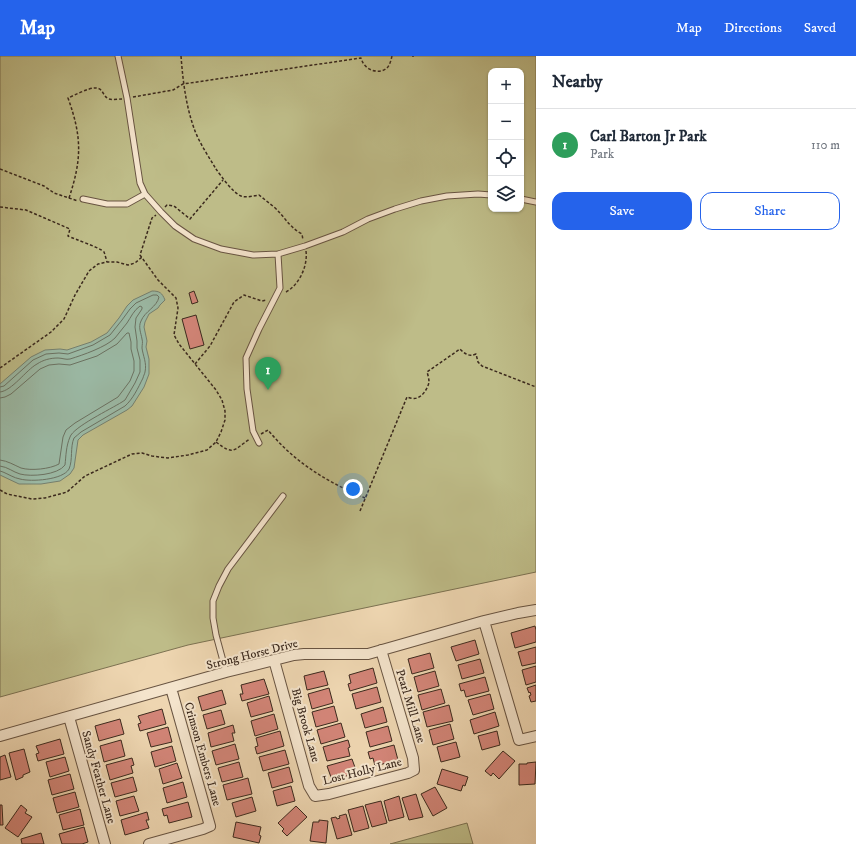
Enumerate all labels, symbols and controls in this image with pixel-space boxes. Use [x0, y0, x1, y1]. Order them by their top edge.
text: Map [20, 17, 55, 40]
text: Map [676, 19, 702, 37]
text: Directions [724, 19, 782, 37]
text: Saved [804, 19, 836, 37]
map controls [488, 68, 524, 212]
button: + [488, 68, 524, 104]
text: Nearby [552, 71, 602, 93]
button: − [488, 104, 524, 140]
text: Carl Barton Jr Park [590, 127, 707, 146]
text: 1 [563, 137, 567, 153]
text: 110 m [811, 137, 840, 153]
button: locate [488, 140, 524, 176]
text: Park [590, 146, 614, 162]
button: layers [488, 176, 524, 212]
button: Save [552, 192, 692, 230]
button: Share [700, 192, 840, 230]
pin: 1 [255, 357, 281, 390]
your location [343, 479, 363, 499]
street label: Strong Horse Drive [205, 636, 299, 673]
street label: Pearl Mill Lane [392, 668, 429, 745]
street label: Big Brook Lane [288, 686, 323, 764]
street label: Crimson Embers Lane [181, 701, 225, 808]
street label: Sandy Feather Lane [78, 729, 119, 825]
street label: Lost Holly Lane [321, 754, 403, 789]

